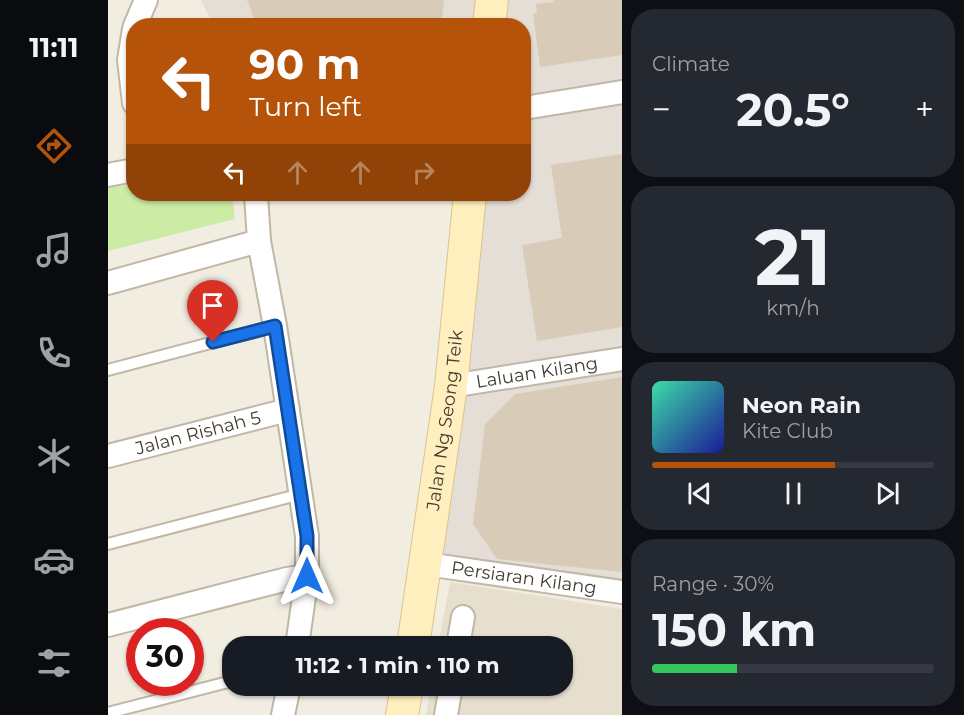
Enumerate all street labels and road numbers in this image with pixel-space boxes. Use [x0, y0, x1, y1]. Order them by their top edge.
street label: Jalan Ng Seong Teik [422, 329, 468, 513]
street label: Laluan Kilang [474, 352, 600, 393]
street label: Jalan Rishah 5 [132, 406, 263, 460]
street label: Persiaran Kilang [450, 557, 598, 599]

